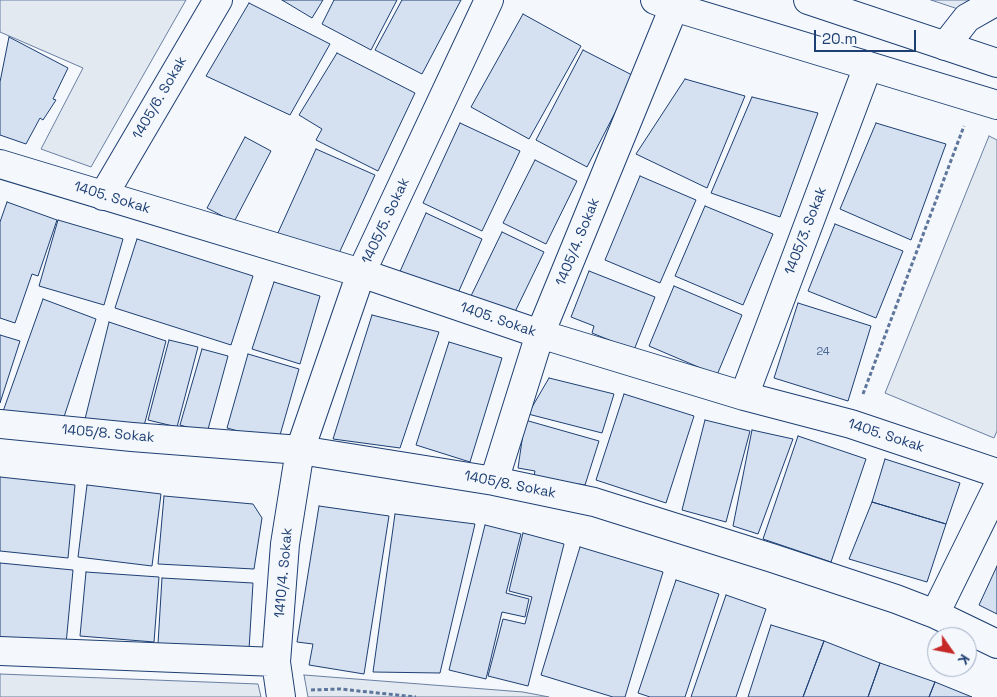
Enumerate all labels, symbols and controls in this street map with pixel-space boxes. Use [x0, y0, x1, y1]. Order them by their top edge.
scale bar [817, 20, 920, 52]
text: 20 m [822, 29, 857, 48]
street label: 1405/6. Sokak [129, 54, 191, 142]
street label: 1405/5. Sokak [359, 175, 413, 267]
street label: 1405. Sokak [72, 178, 152, 218]
street label: 1405/3. Sokak [782, 185, 830, 277]
street label: 1405/4. Sokak [553, 196, 603, 288]
street label: 1405. Sokak [458, 299, 538, 341]
house number: 24 [816, 345, 830, 359]
street label: 1405. Sokak [846, 416, 926, 456]
street label: 1405/8. Sokak [61, 422, 155, 446]
street label: 1405/8. Sokak [463, 468, 557, 502]
street label: 1410/4. Sokak [272, 527, 296, 619]
north arrow [927, 627, 977, 677]
text: K [954, 651, 974, 668]

